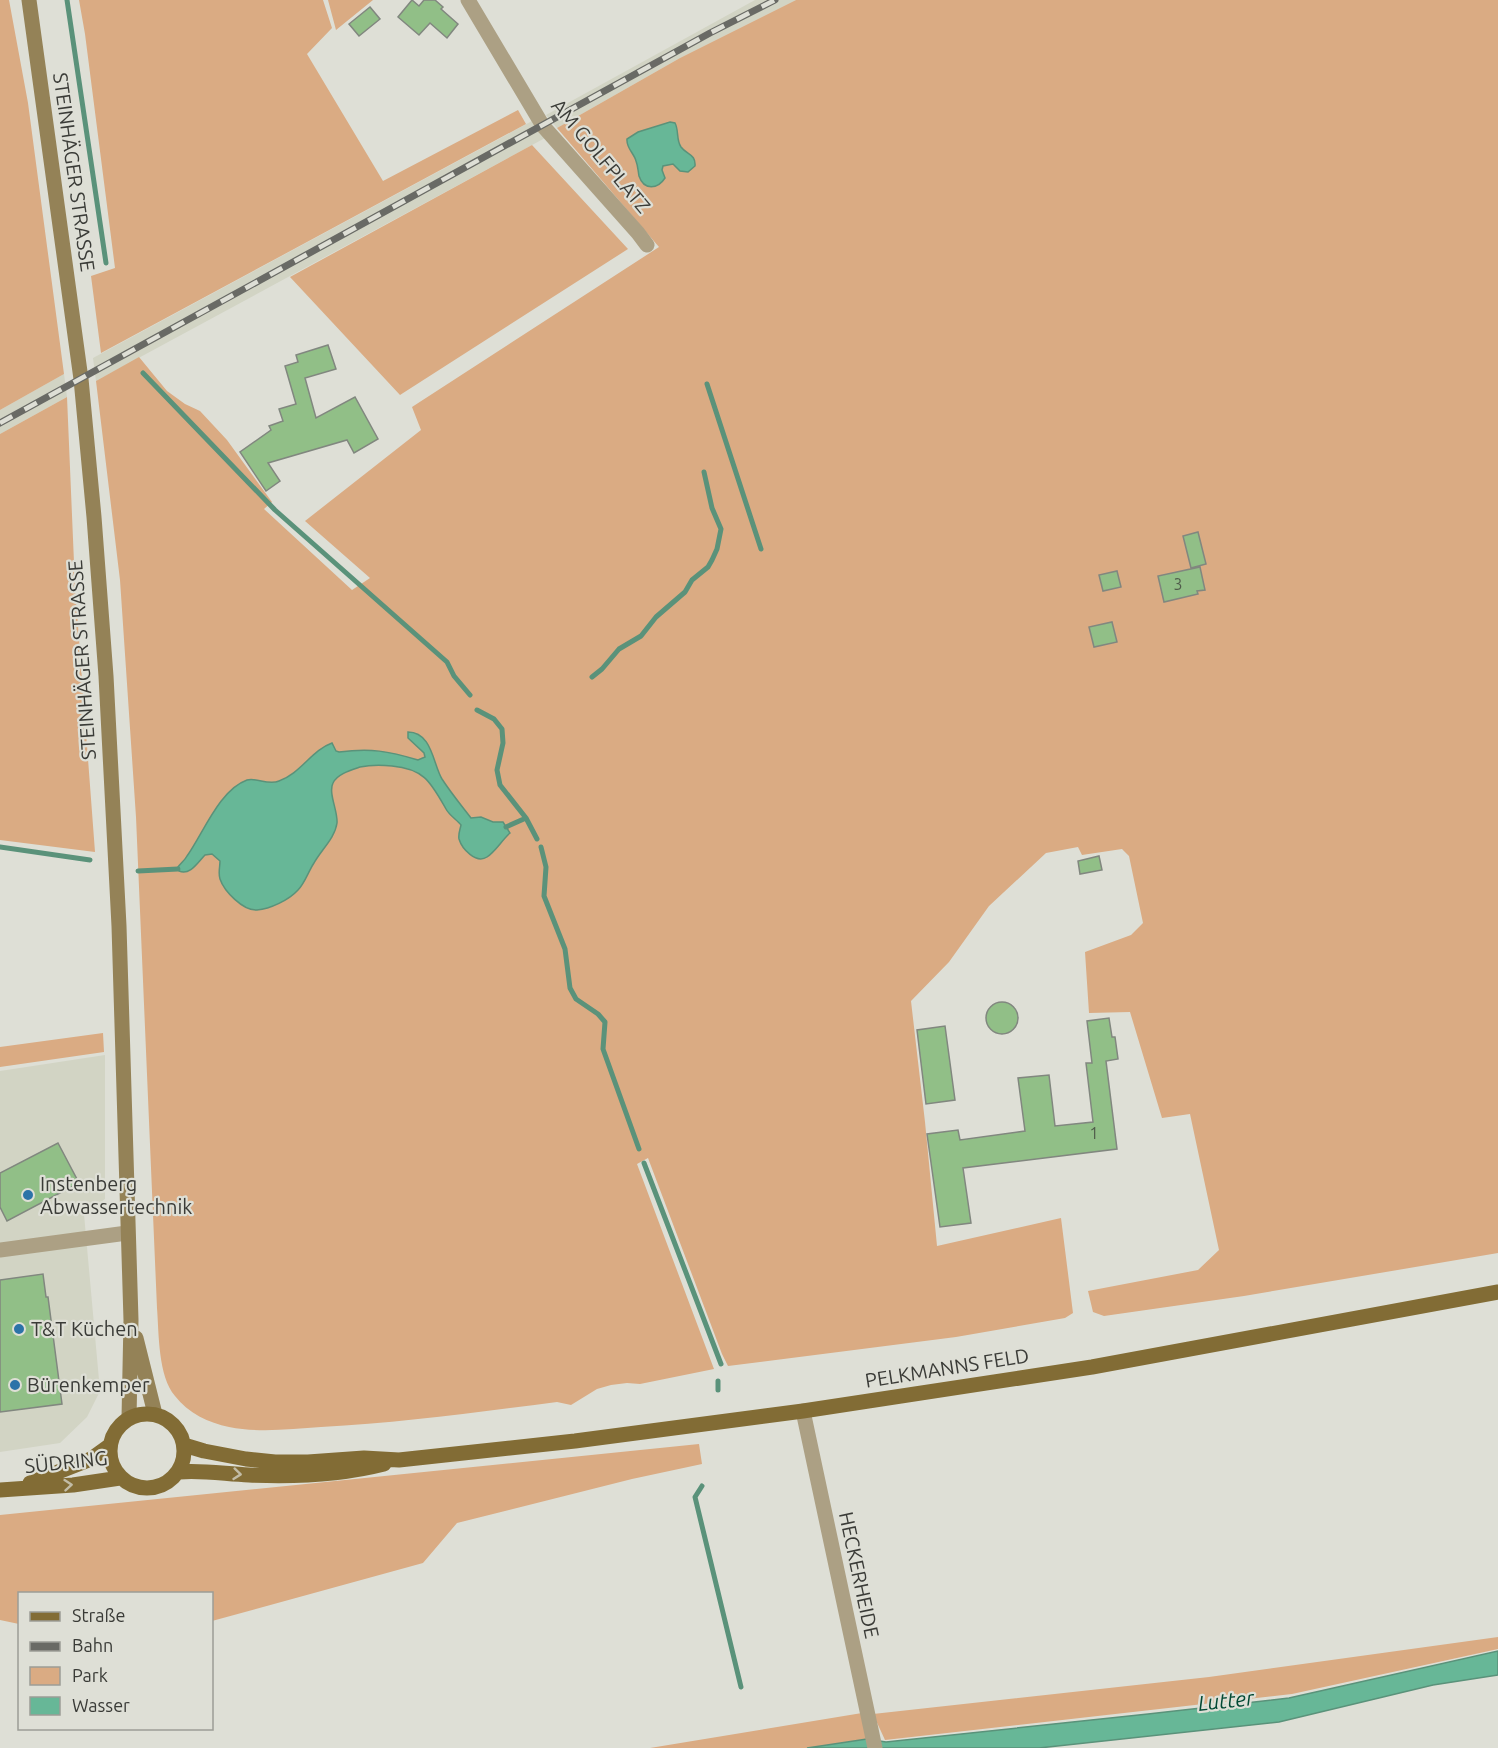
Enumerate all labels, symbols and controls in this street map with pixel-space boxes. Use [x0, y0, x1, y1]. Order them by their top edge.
street label: STEINHÄGER STRASSE [49, 71, 100, 273]
street label: AM GOLFPLATZ [547, 94, 656, 217]
street label: STEINHÄGER STRASSE [63, 559, 100, 761]
house number: 3 [1173, 575, 1183, 593]
house number: 1 [1089, 1124, 1099, 1142]
place label: Instenberg Abwassertechnik [40, 1172, 192, 1218]
marker: Instenberg Abwassertechnik [21, 1188, 35, 1202]
place label: T&T Küchen [31, 1317, 138, 1340]
marker: T&T Küchen [12, 1322, 26, 1336]
street label: PELKMANNS FELD [863, 1343, 1030, 1392]
place label: Bürenkemper [27, 1373, 150, 1396]
marker: Bürenkemper [8, 1378, 22, 1392]
street label: SÜDRING [23, 1446, 109, 1477]
one-way arrow [233, 1467, 242, 1480]
one-way arrow [63, 1479, 72, 1492]
street label: HECKERHEIDE [835, 1510, 884, 1640]
legend [18, 1592, 213, 1730]
text: Straße [72, 1605, 125, 1625]
text: Bahn [72, 1635, 113, 1655]
text: Park [72, 1665, 108, 1685]
water label: Lutter [1197, 1685, 1256, 1715]
text: Wasser [72, 1695, 130, 1715]

